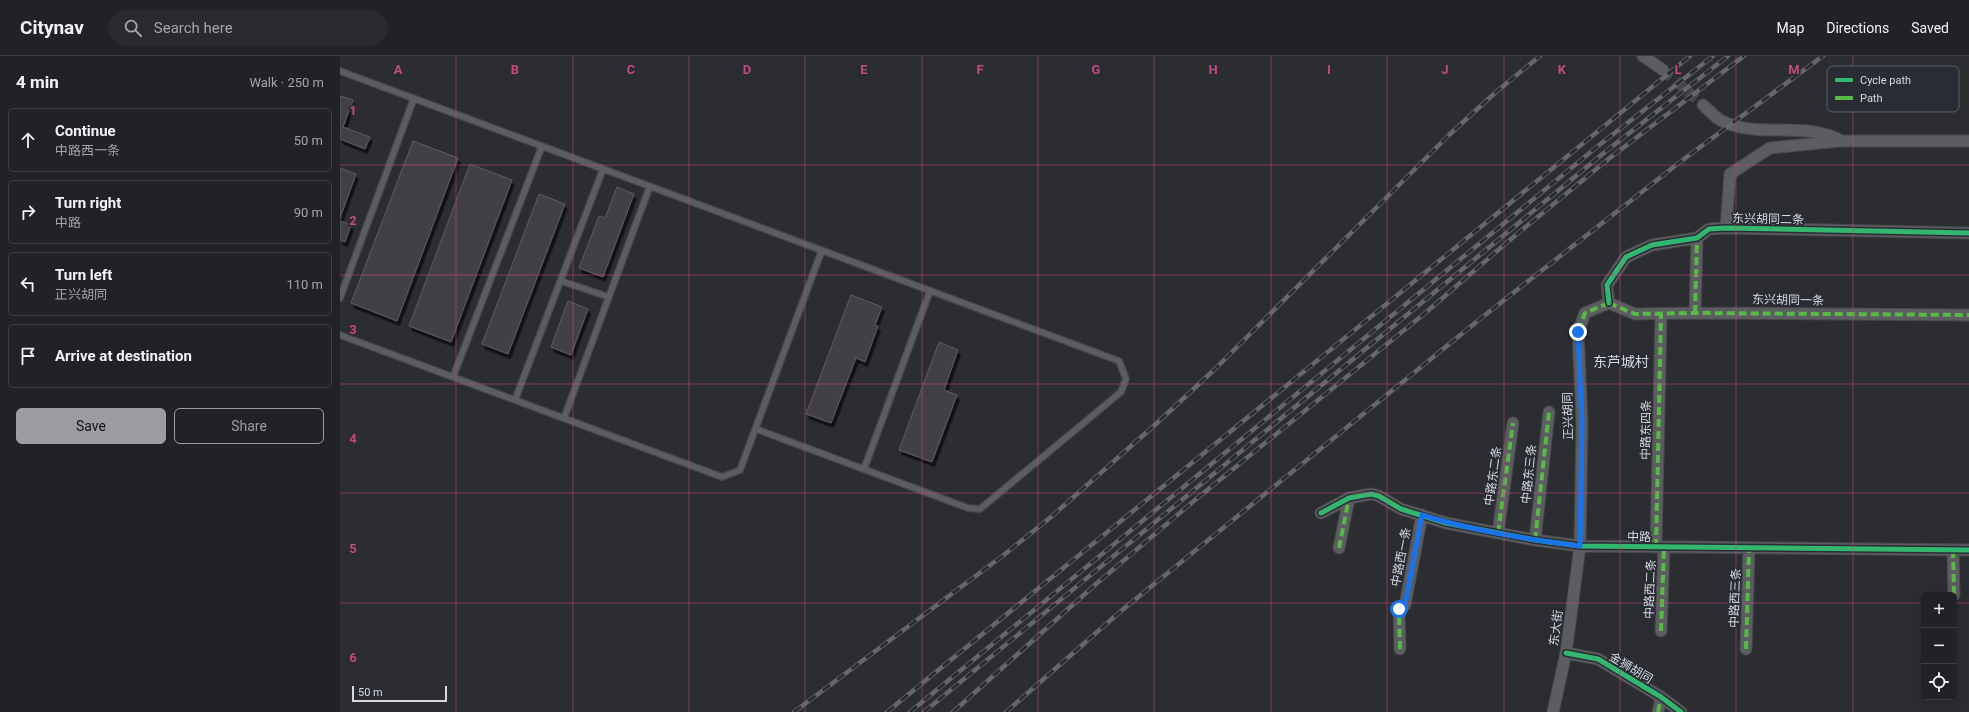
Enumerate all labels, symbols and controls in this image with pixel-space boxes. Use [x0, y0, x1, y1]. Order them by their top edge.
search box [108, 10, 388, 46]
text: Citynav [20, 16, 84, 39]
icon: search [122, 17, 144, 39]
text: Search here [154, 19, 233, 37]
text: Map [1777, 20, 1804, 36]
text: Directions [1826, 20, 1889, 36]
text: Saved [1911, 20, 1949, 36]
text: A [394, 62, 403, 77]
text: B [511, 62, 519, 77]
text: C [627, 62, 636, 77]
text: D [743, 62, 751, 77]
text: E [860, 62, 868, 77]
text: F [976, 62, 984, 77]
text: G [1092, 62, 1101, 77]
text: H [1208, 62, 1218, 77]
text: I [1327, 62, 1331, 77]
text: J [1441, 62, 1449, 77]
text: K [1558, 62, 1567, 77]
text: L [1674, 62, 1682, 77]
text: M [1788, 62, 1800, 77]
legend [1827, 66, 1959, 112]
text: 4 min [16, 72, 59, 92]
text: Cycle path [1860, 74, 1911, 87]
text: Walk · 250 m [249, 75, 324, 90]
text: Path [1860, 92, 1883, 105]
text: 1 [349, 103, 357, 118]
text: Continue [55, 122, 116, 140]
icon: ahead [17, 129, 39, 151]
text: 50 m [294, 133, 323, 148]
text: 中路西一条 [55, 143, 120, 158]
text: Turn right [55, 194, 121, 212]
icon: right [17, 201, 39, 223]
text: 90 m [294, 205, 323, 220]
street label: 东兴胡同二条 [1732, 211, 1804, 227]
text: 2 [349, 213, 357, 228]
text: 中路 [55, 215, 81, 230]
text: Turn left [55, 266, 112, 284]
icon: left [17, 273, 39, 295]
text: 110 m [286, 277, 323, 292]
text: 正兴胡同 [55, 287, 107, 302]
street label: 东兴胡同一条 [1752, 292, 1824, 308]
text: 3 [349, 322, 357, 337]
route end [1569, 323, 1587, 341]
icon: arrive [17, 345, 39, 367]
text: Arrive at destination [55, 347, 192, 365]
district label: 东芦城村 [1593, 354, 1649, 370]
street label: 正兴胡同 [1561, 392, 1575, 440]
street label: 中路东四条 [1638, 400, 1654, 460]
button: Save [16, 408, 166, 444]
button: Share [174, 408, 324, 444]
text: 4 [349, 431, 357, 446]
street label: 中路东三条 [1519, 443, 1539, 505]
street label: 中路东二条 [1482, 445, 1504, 507]
street label: 中路西一条 [1388, 526, 1414, 588]
street label: 中路 [1627, 530, 1651, 544]
text: 5 [349, 541, 357, 556]
street label: 中路西二条 [1642, 559, 1658, 619]
street label: 中路西三条 [1727, 568, 1743, 628]
map controls [1921, 592, 1957, 700]
button: + [1921, 592, 1957, 628]
route start [1390, 600, 1408, 618]
street label: 东大街 [1547, 609, 1565, 647]
button: − [1921, 628, 1957, 664]
text: 6 [349, 650, 357, 665]
street label: 金狮胡同 [1607, 650, 1655, 686]
button: locate [1921, 664, 1957, 700]
scale bar [352, 684, 447, 703]
text: 50 m [358, 686, 383, 699]

